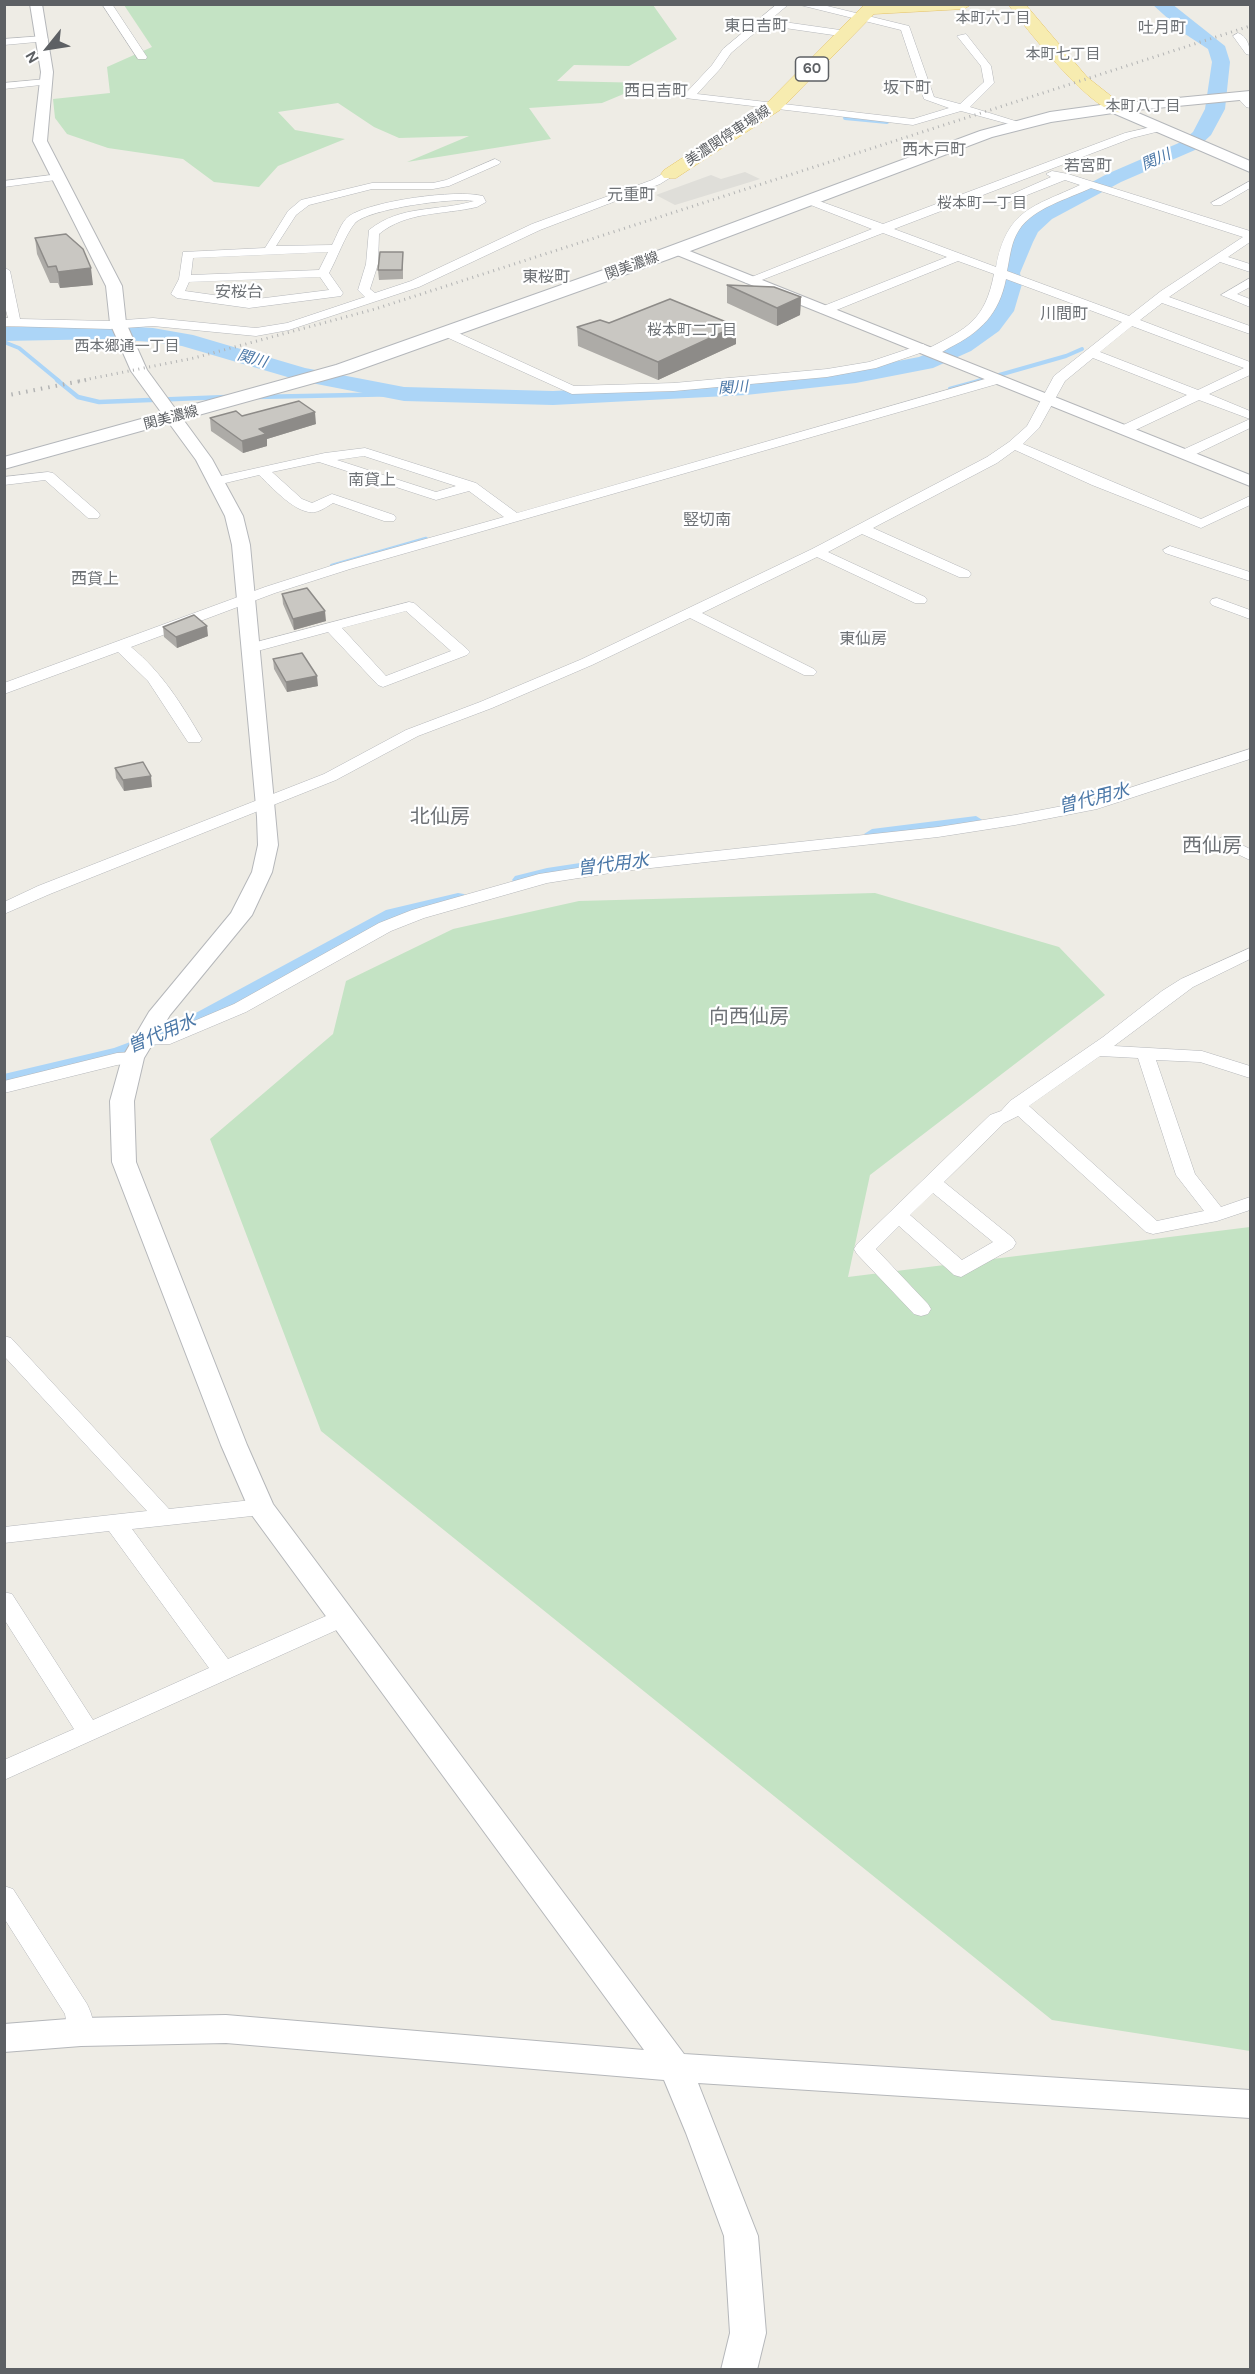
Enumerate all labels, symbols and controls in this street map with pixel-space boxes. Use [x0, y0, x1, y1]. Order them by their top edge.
district label: 本町六丁目 [956, 10, 1030, 28]
district label: 東日吉町 [724, 16, 788, 36]
north arrow [18, 18, 78, 78]
district label: 吐月町 [1138, 18, 1186, 38]
district label: 本町七丁目 [1026, 46, 1100, 64]
text: N [21, 48, 43, 67]
road number: 60 [796, 57, 828, 81]
district label: 坂下町 [883, 78, 931, 98]
district label: 西日吉町 [624, 81, 688, 101]
district label: 本町八丁目 [1106, 98, 1180, 116]
street label: 美濃関停車場線 [682, 102, 774, 170]
district label: 西木戸町 [902, 140, 966, 160]
water label: 関川 [1139, 146, 1173, 174]
district label: 若宮町 [1064, 156, 1112, 176]
district label: 元重町 [607, 185, 655, 205]
district label: 桜本町一丁目 [937, 195, 1027, 213]
street label: 関美濃線 [603, 249, 661, 283]
district label: 東桜町 [522, 267, 570, 287]
district label: 安桜台 [215, 282, 263, 302]
district label: 川間町 [1040, 304, 1088, 324]
district label: 桜本町二丁目 [647, 322, 737, 340]
district label: 西本郷通一丁目 [75, 338, 179, 356]
water label: 関川 [235, 346, 269, 372]
water label: 関川 [717, 378, 749, 398]
street label: 関美濃線 [142, 403, 200, 433]
district label: 南貸上 [348, 470, 396, 490]
district label: 竪切南 [683, 510, 731, 530]
district label: 西貸上 [71, 569, 119, 589]
district label: 東仙房 [839, 629, 887, 649]
water label: 曽代用水 [1056, 780, 1132, 818]
district label: 北仙房 [410, 805, 470, 829]
district label: 西仙房 [1182, 834, 1242, 858]
water label: 曽代用水 [576, 850, 650, 880]
district label: 向西仙房 [709, 1005, 789, 1029]
water label: 曽代用水 [125, 1010, 199, 1058]

